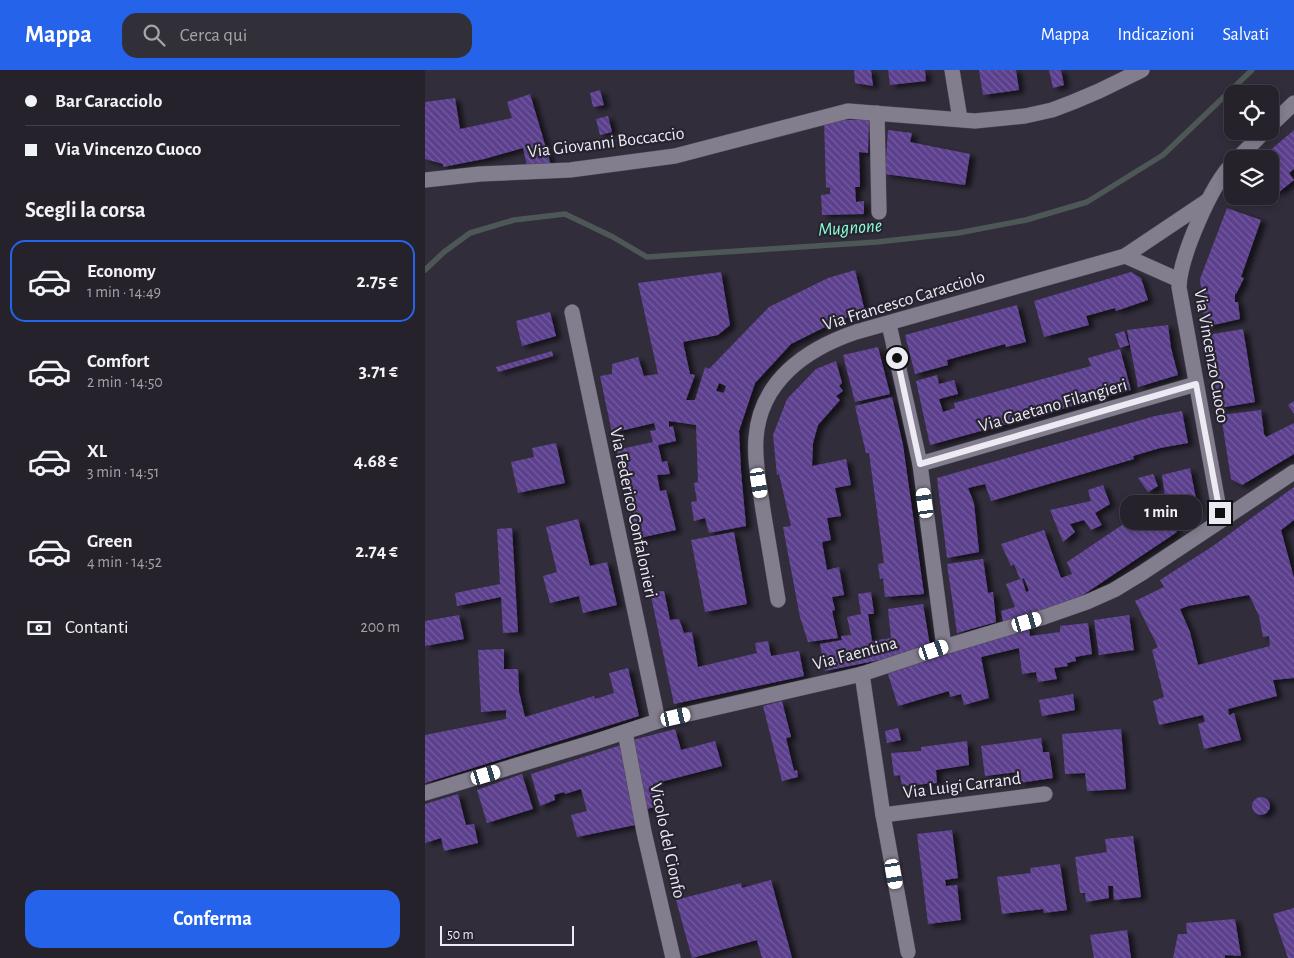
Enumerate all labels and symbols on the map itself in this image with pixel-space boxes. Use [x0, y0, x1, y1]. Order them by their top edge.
street label: Via Giovanni Boccaccio [526, 124, 686, 162]
water label: Mugnone [817, 216, 883, 240]
street label: Via Francesco Caracciolo [821, 268, 987, 334]
street label: Via Vincenzo Cuoco [1190, 287, 1232, 425]
route start [886, 347, 908, 369]
street label: Via Gaetano Filangieri [977, 376, 1129, 436]
street label: Via Federico Confalonieri [606, 426, 660, 600]
car [749, 467, 768, 499]
car [915, 487, 934, 519]
callout: 1 min [1120, 496, 1203, 530]
route end [1209, 502, 1231, 524]
car [1010, 611, 1043, 633]
street label: Via Faentina [811, 634, 899, 674]
car [917, 638, 950, 662]
car [659, 706, 692, 728]
car [469, 763, 502, 787]
street label: Via Luigi Carrand [902, 770, 1022, 802]
street label: Vicolo del Cionfo [646, 782, 688, 900]
car [884, 858, 903, 890]
scale bar [440, 923, 574, 946]

